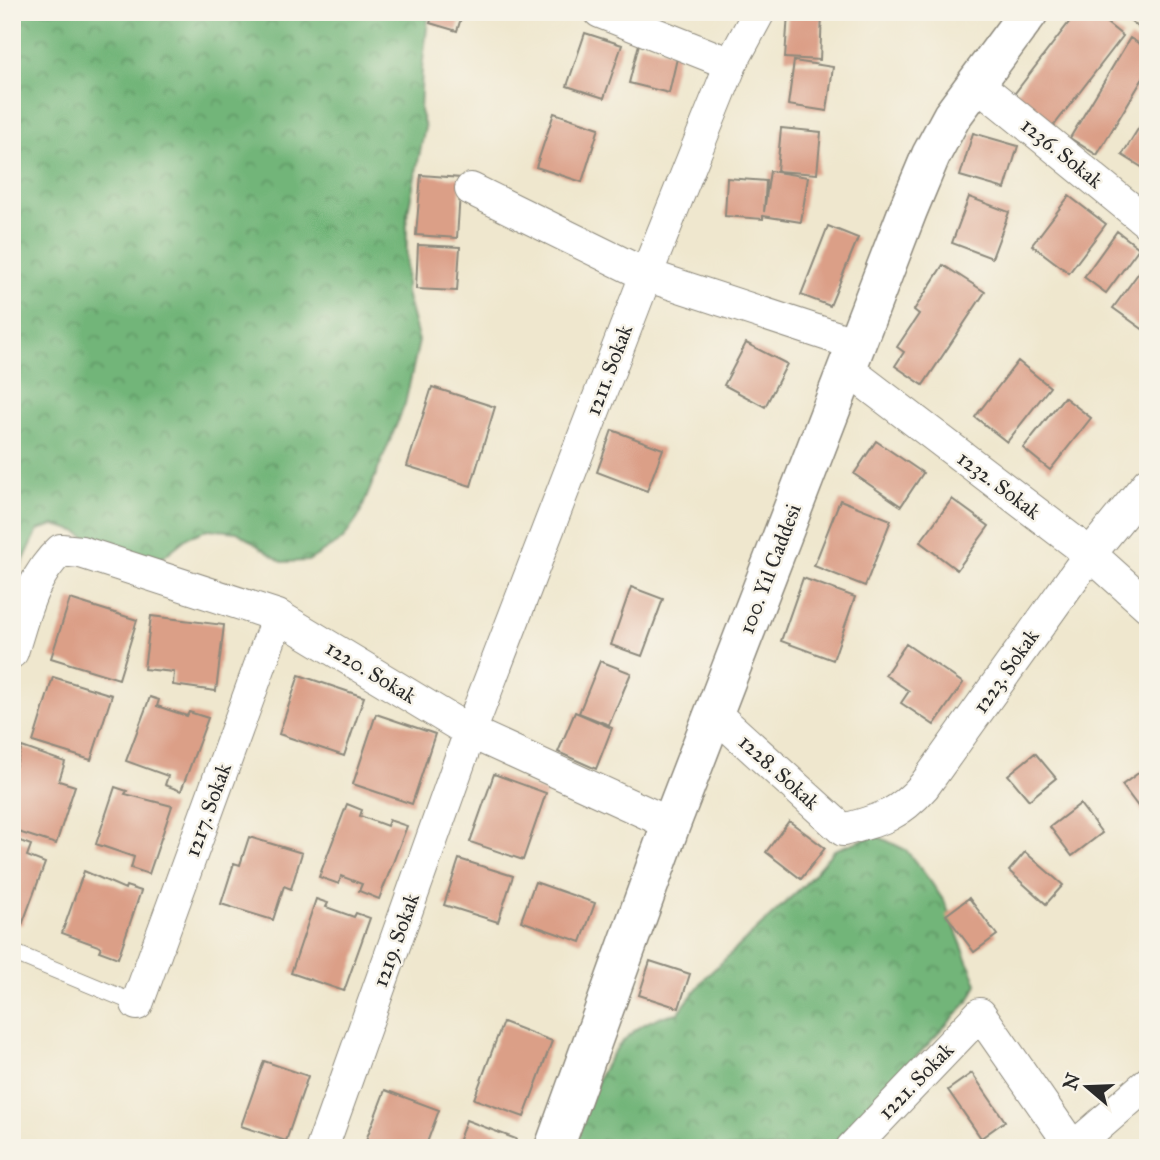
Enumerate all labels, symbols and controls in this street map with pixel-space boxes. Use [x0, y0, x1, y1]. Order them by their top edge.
street label: 1236. Sokak [1016, 112, 1108, 194]
street label: 1211. Sokak [580, 321, 638, 419]
street label: 1232. Sokak [952, 445, 1046, 525]
street label: 100. Yıl Caddesi [733, 500, 807, 638]
street label: 1223. Sokak [967, 623, 1045, 718]
street label: 1220. Sokak [321, 635, 421, 709]
street label: 1228. Sokak [733, 729, 825, 815]
street label: 1217. Sokak [179, 759, 237, 860]
street label: 1219. Sokak [367, 889, 425, 991]
street label: 1221. Sokak [873, 1037, 959, 1125]
north arrow [1052, 1052, 1122, 1122]
text: N [1058, 1070, 1085, 1093]

